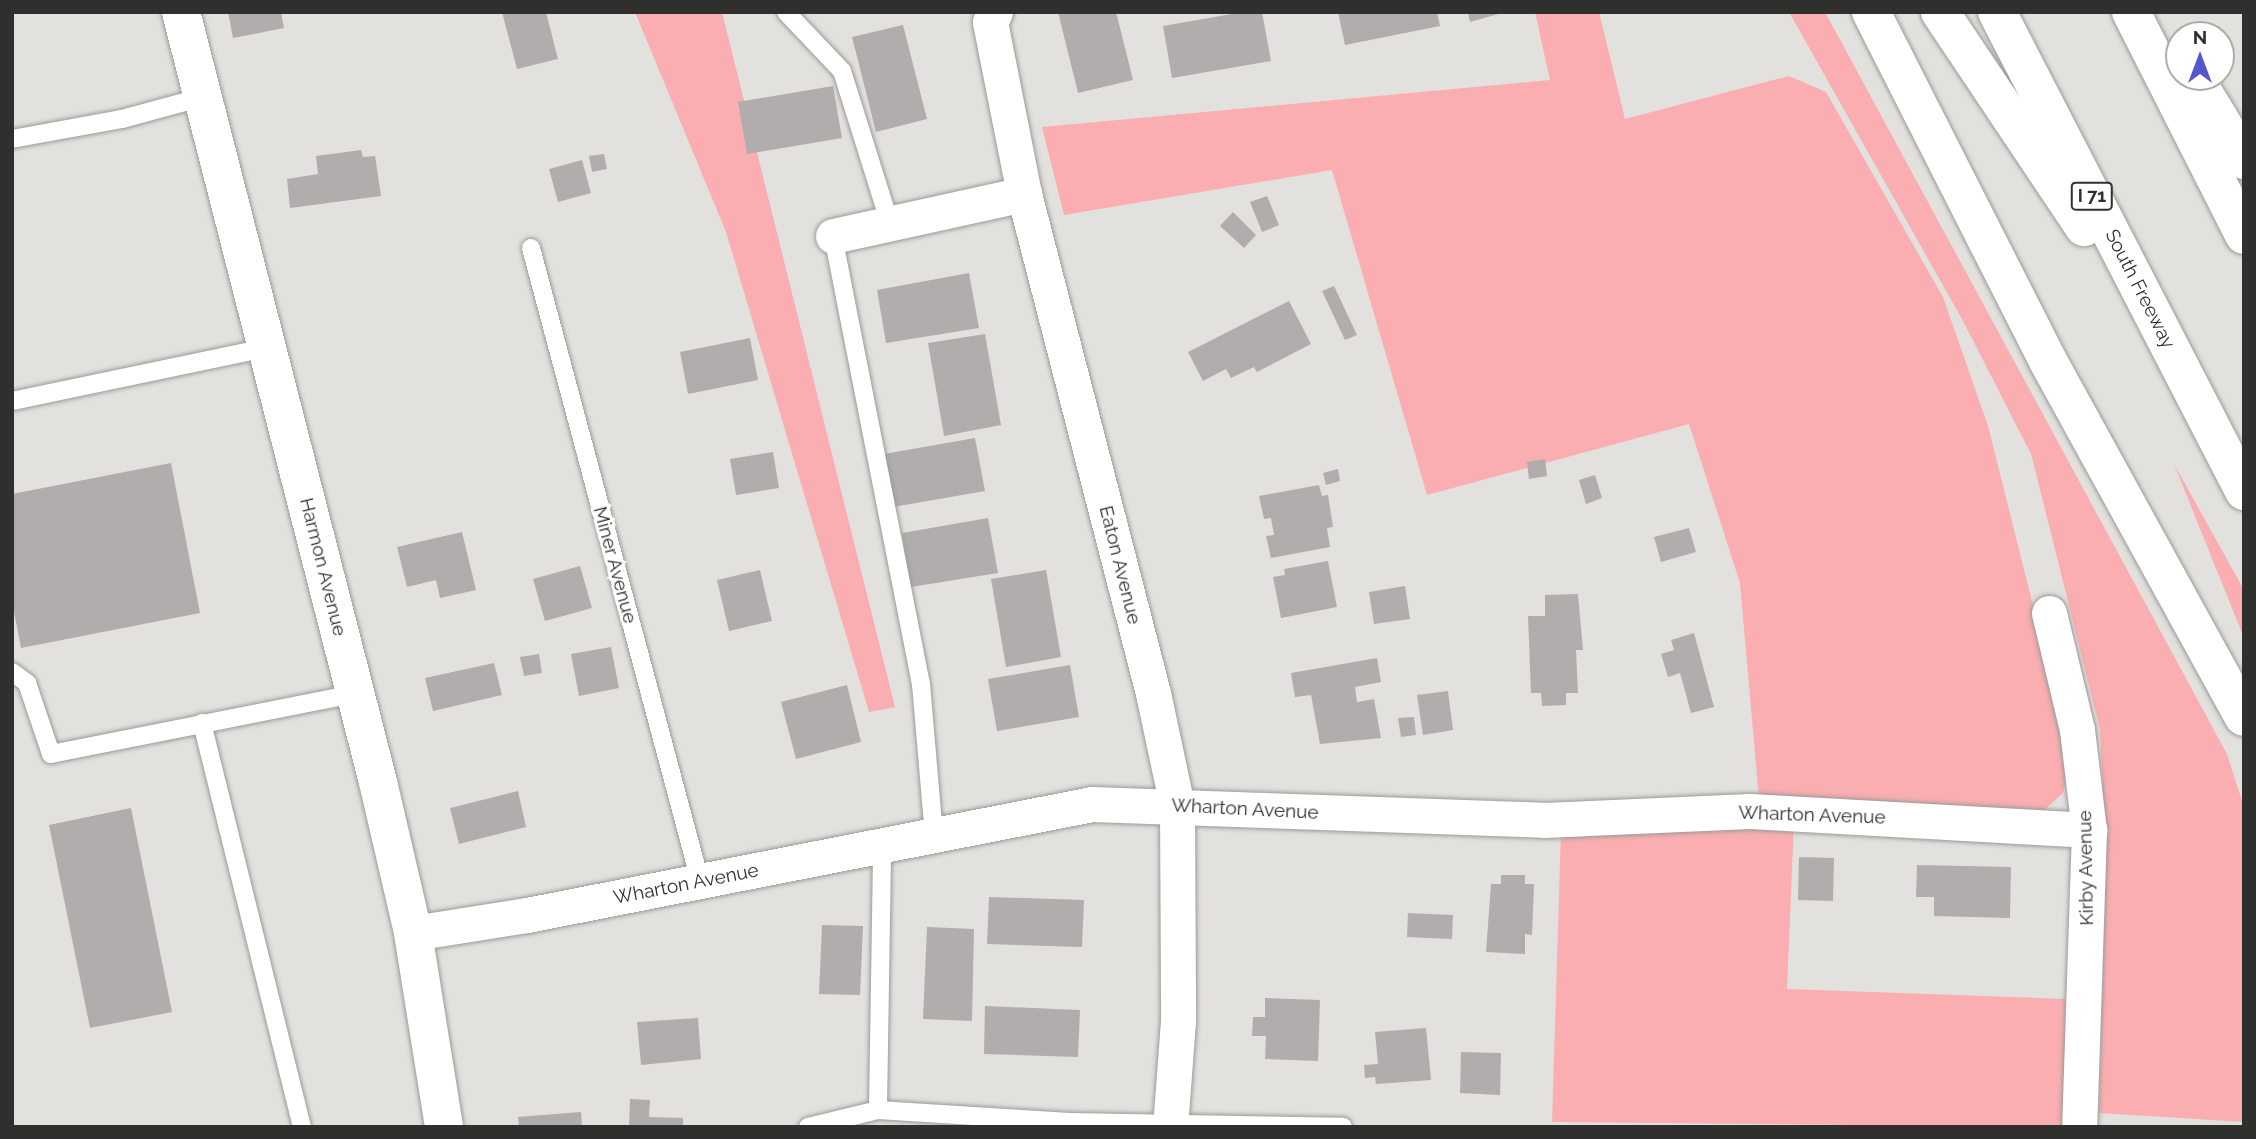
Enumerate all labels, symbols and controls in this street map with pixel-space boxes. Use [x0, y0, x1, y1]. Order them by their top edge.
north arrow [2165, 21, 2235, 91]
text: N [2193, 26, 2207, 48]
road number: I 71 [2069, 182, 2115, 210]
street label: South Freeway [2100, 226, 2180, 352]
street label: Harmon Avenue [295, 495, 351, 639]
street label: Eaton Avenue [1094, 503, 1146, 627]
street label: Miner Avenue [588, 504, 642, 626]
street label: Wharton Avenue [1170, 794, 1320, 824]
street label: Wharton Avenue [1738, 801, 1886, 829]
street label: Kirby Avenue [2074, 810, 2098, 926]
street label: Wharton Avenue [611, 859, 761, 909]

